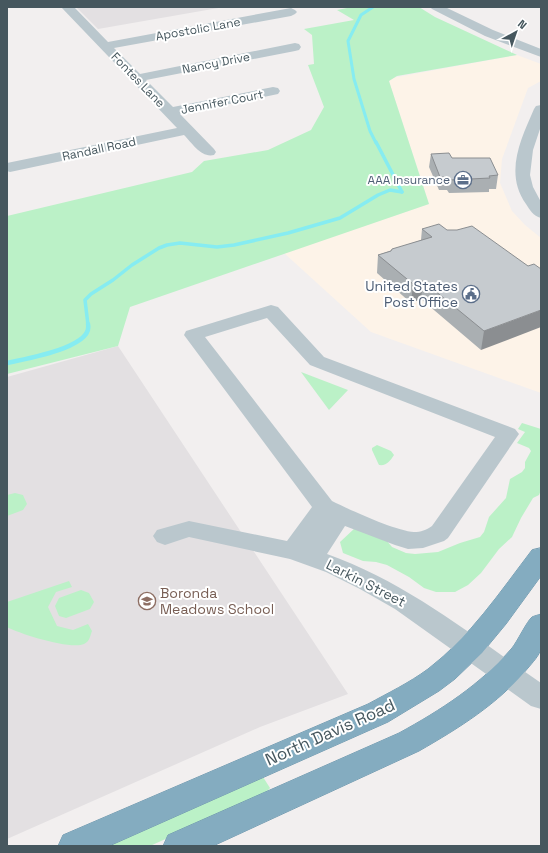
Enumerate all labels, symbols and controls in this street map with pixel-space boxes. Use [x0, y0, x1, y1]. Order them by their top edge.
north arrow [496, 12, 536, 52]
street label: Apostolic Lane [154, 14, 242, 44]
text: N [515, 17, 530, 32]
street label: Fontes Lane [108, 49, 168, 111]
street label: Nancy Drive [181, 49, 251, 77]
street label: Jennifer Court [179, 86, 265, 118]
street label: Randall Road [61, 133, 137, 165]
office icon: AAA Insurance [453, 170, 473, 190]
place label: AAA Insurance [368, 172, 450, 188]
place label: United States Post Office [365, 277, 458, 311]
public building icon: United States Post Office [461, 284, 481, 304]
street label: Larkin Street [323, 555, 409, 611]
place label: Boronda Meadows School [160, 584, 274, 618]
school or university icon: Boronda Meadows School [137, 591, 157, 611]
street label: North Davis Road [262, 694, 398, 770]

